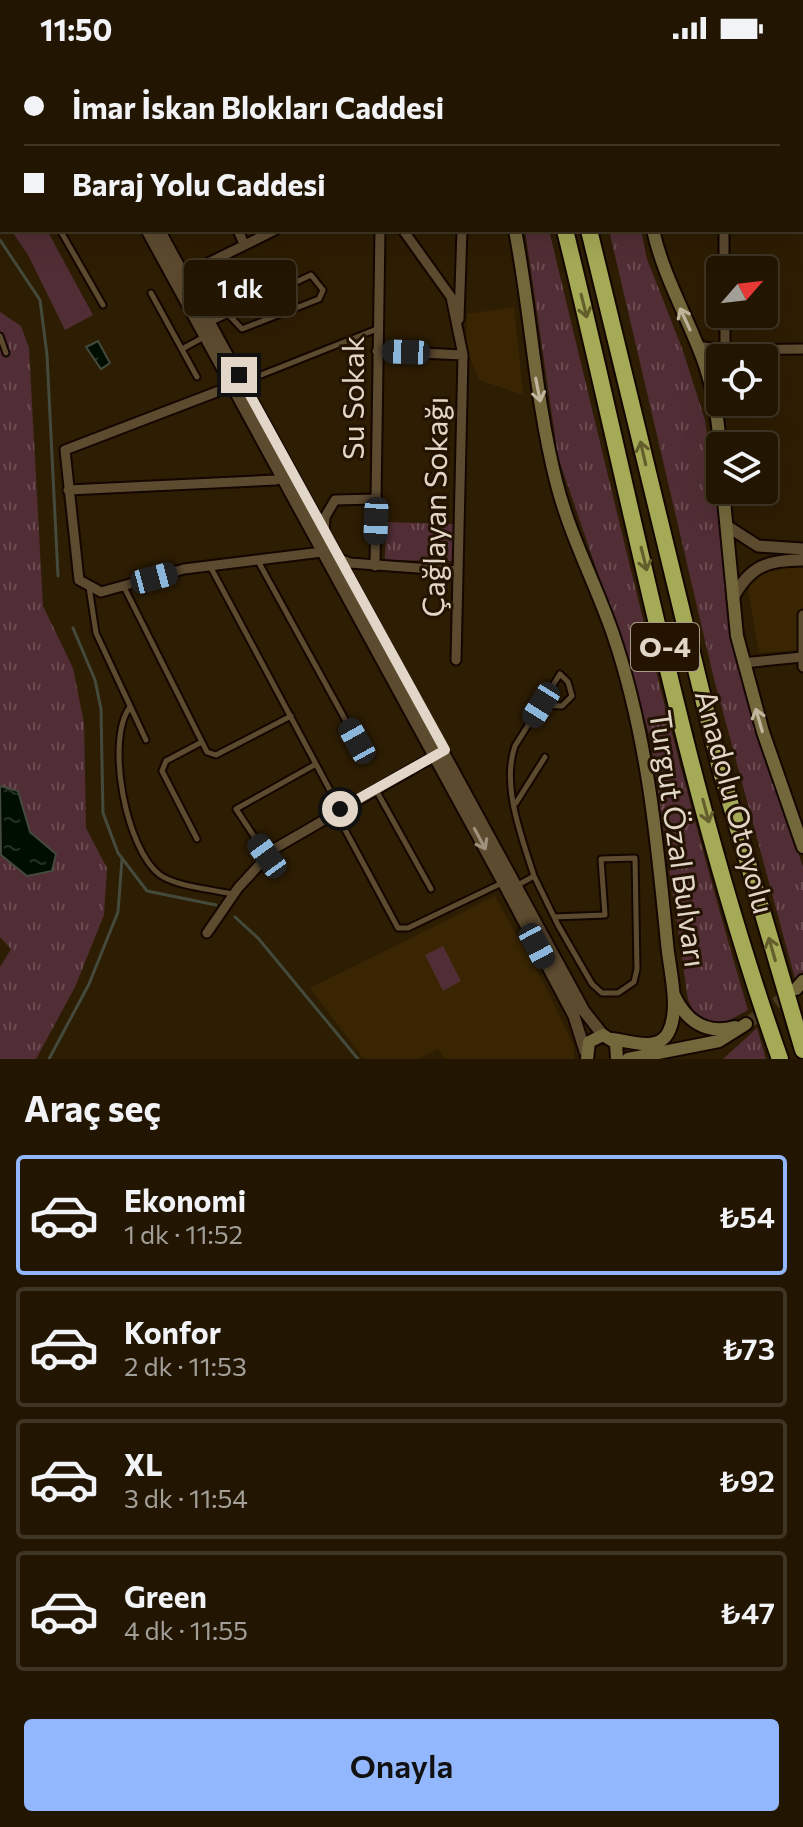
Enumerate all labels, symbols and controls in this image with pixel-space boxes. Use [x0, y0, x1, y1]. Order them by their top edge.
text: 11:50 [40, 10, 113, 47]
text: İmar İskan Blokları Caddesi [72, 88, 444, 125]
text: Baraj Yolu Caddesi [72, 165, 326, 202]
north arrow [706, 256, 778, 328]
map controls [706, 256, 778, 504]
callout: 1 dk [183, 259, 295, 315]
text: 1 dk [217, 272, 263, 303]
one-way arrow [577, 292, 592, 318]
one-way arrow [677, 308, 692, 332]
street label: Su Sokak [333, 336, 370, 460]
car [382, 339, 430, 365]
button: locate [706, 344, 778, 416]
route end [221, 357, 257, 393]
one-way arrow [531, 377, 546, 402]
street label: Çağlayan Sokağı [413, 396, 454, 618]
button: layers [706, 432, 778, 504]
one-way arrow [635, 441, 650, 467]
car [363, 497, 389, 545]
one-way arrow [637, 545, 652, 571]
car [128, 560, 180, 596]
road number: O-4 [631, 623, 699, 671]
car [518, 678, 564, 732]
street label: Anadolu Otoyolu [689, 685, 784, 917]
one-way arrow [751, 707, 766, 733]
street label: Turgut Özal Bulvarı [643, 708, 716, 970]
car [335, 714, 379, 768]
route start [322, 791, 358, 827]
one-way arrow [700, 798, 715, 824]
one-way arrow [472, 827, 488, 850]
car [243, 830, 291, 882]
car [515, 919, 559, 973]
one-way arrow [764, 936, 779, 962]
text: Araç seç [24, 1085, 161, 1129]
icon: car [28, 1179, 100, 1251]
text: Ekonomi [124, 1181, 246, 1218]
text: ₺54 [718, 1197, 775, 1234]
text: 1 dk · 11:52 [124, 1218, 243, 1249]
icon: car [28, 1311, 100, 1383]
text: Konfor [124, 1313, 221, 1350]
text: ₺73 [722, 1329, 775, 1366]
text: 2 dk · 11:53 [124, 1350, 247, 1381]
icon: car [28, 1443, 100, 1515]
text: XL [124, 1445, 163, 1482]
text: ₺92 [719, 1461, 775, 1498]
text: 3 dk · 11:54 [124, 1482, 248, 1513]
icon: car [28, 1575, 100, 1647]
text: Green [124, 1577, 207, 1614]
text: ₺47 [720, 1593, 775, 1630]
text: 4 dk · 11:55 [124, 1614, 248, 1645]
button: Onayla [24, 1719, 779, 1811]

